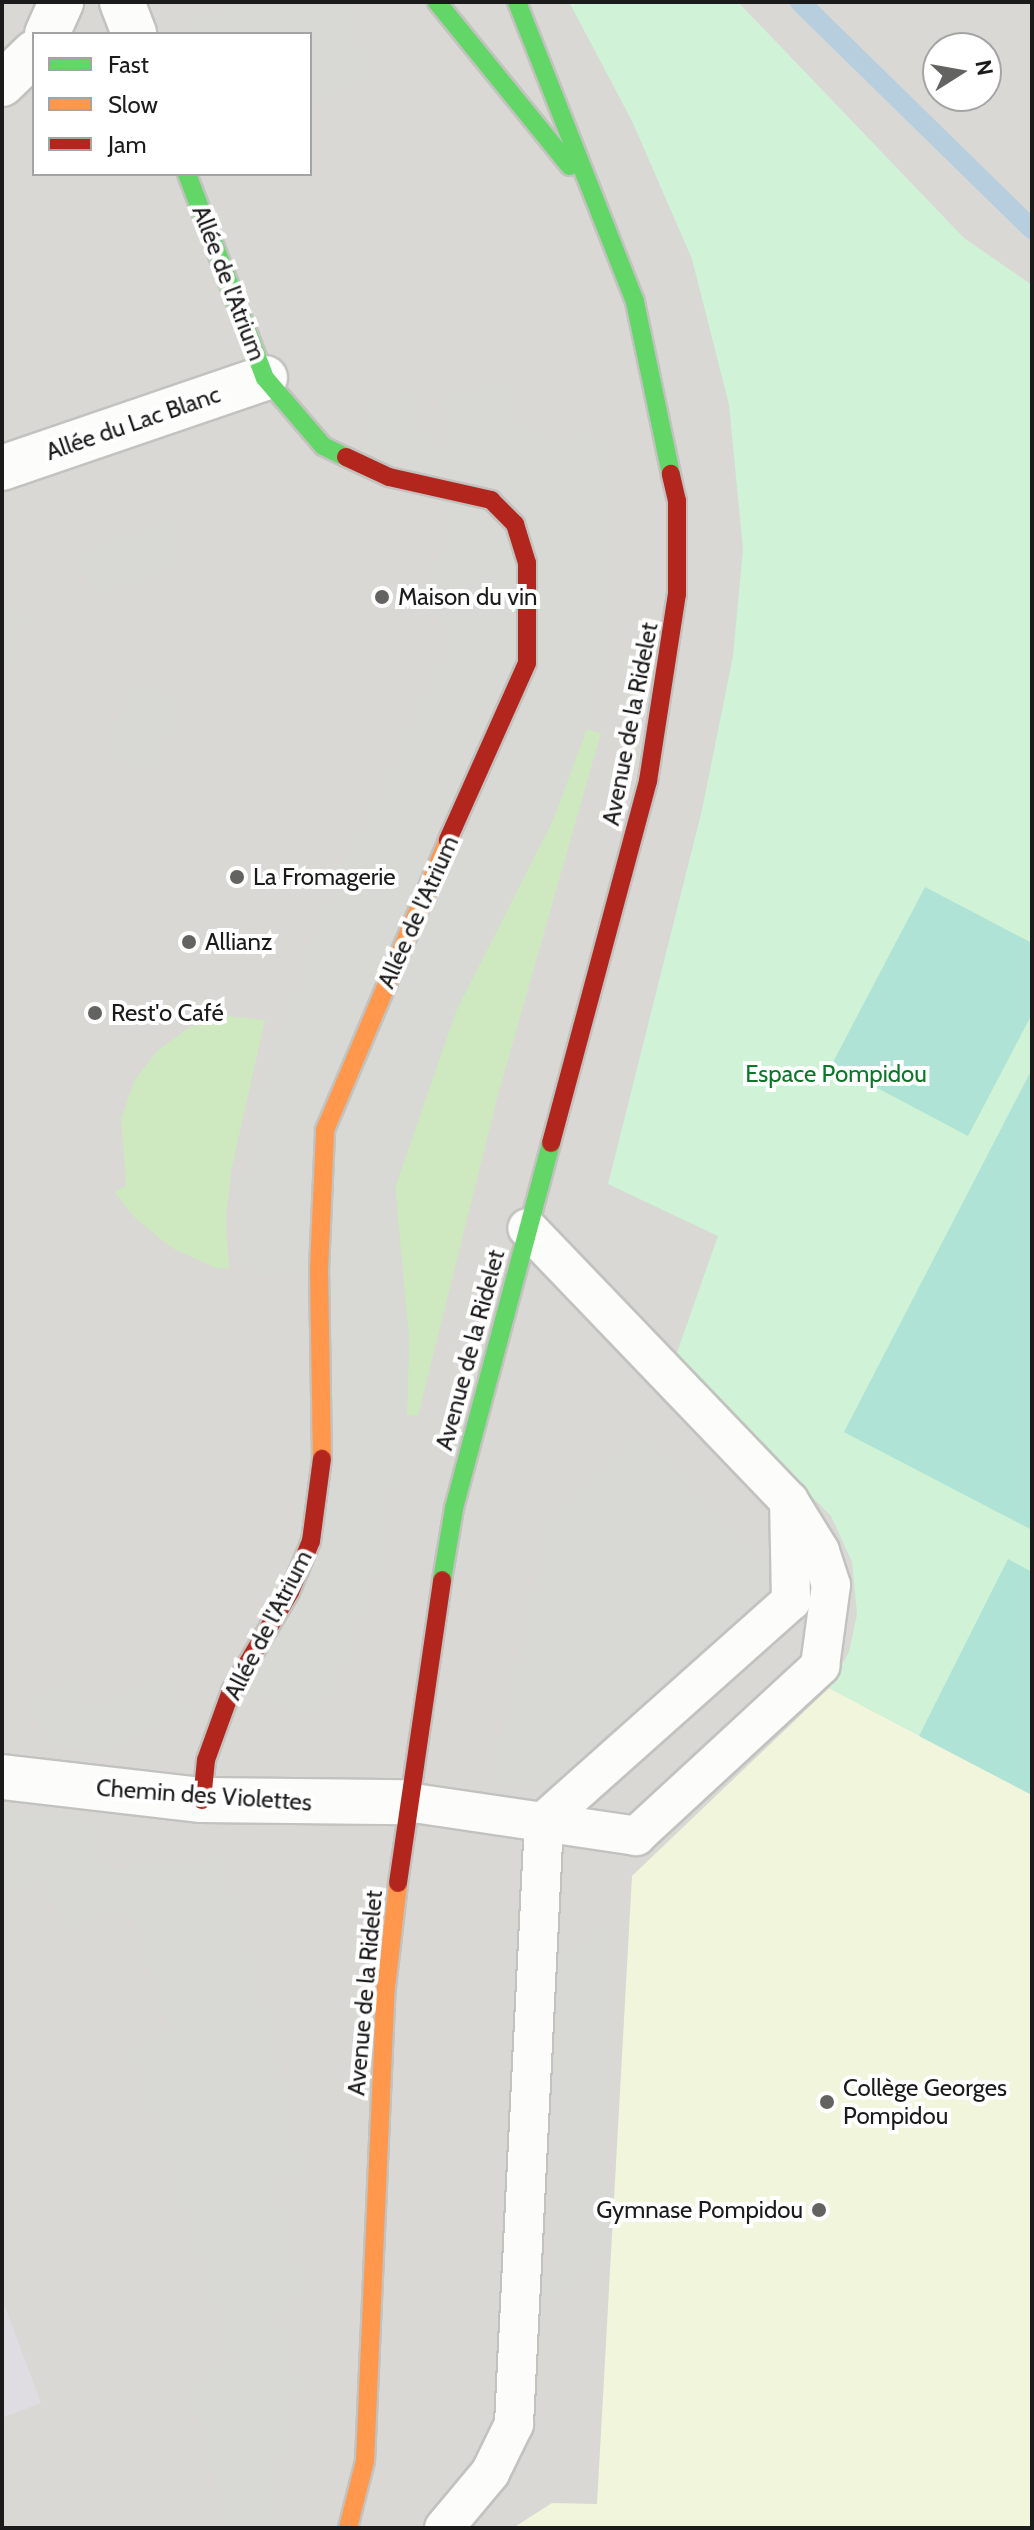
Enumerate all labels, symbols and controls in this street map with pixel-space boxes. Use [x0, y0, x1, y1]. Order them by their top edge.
legend [32, 32, 312, 176]
north arrow [922, 32, 1002, 112]
text: Fast [108, 50, 149, 79]
text: N [969, 57, 999, 78]
text: Slow [108, 90, 158, 119]
text: Jam [108, 130, 146, 159]
street label: Allée de l'Atrium [186, 201, 272, 365]
street label: Allée du Lac Blanc [42, 380, 224, 466]
place label: Maison du vin [398, 583, 538, 611]
marker: Maison du vin [373, 588, 391, 606]
street label: Avenue de la Ridelet [596, 620, 664, 828]
street label: Allée de l'Atrium [372, 831, 464, 993]
place label: La Fromagerie [253, 863, 396, 891]
marker: La Fromagerie [228, 868, 246, 886]
place label: Allianz [205, 928, 272, 956]
marker: Allianz [180, 933, 198, 951]
place label: Rest'o Café [111, 999, 224, 1027]
marker: Rest'o Café [86, 1004, 104, 1022]
park label: Espace Pompidou [745, 1060, 927, 1088]
street label: Avenue de la Ridelet [429, 1247, 511, 1453]
street label: Allée de l'Atrium [218, 1545, 318, 1705]
street label: Chemin des Violettes [95, 1773, 313, 1817]
street label: Avenue de la Ridelet [342, 1889, 388, 2097]
place label: Collège Georges Pompidou [843, 2074, 1007, 2130]
marker: Collège Georges Pompidou [818, 2093, 836, 2111]
place label: Gymnase Pompidou [596, 2196, 803, 2224]
marker: Gymnase Pompidou [810, 2201, 828, 2219]

